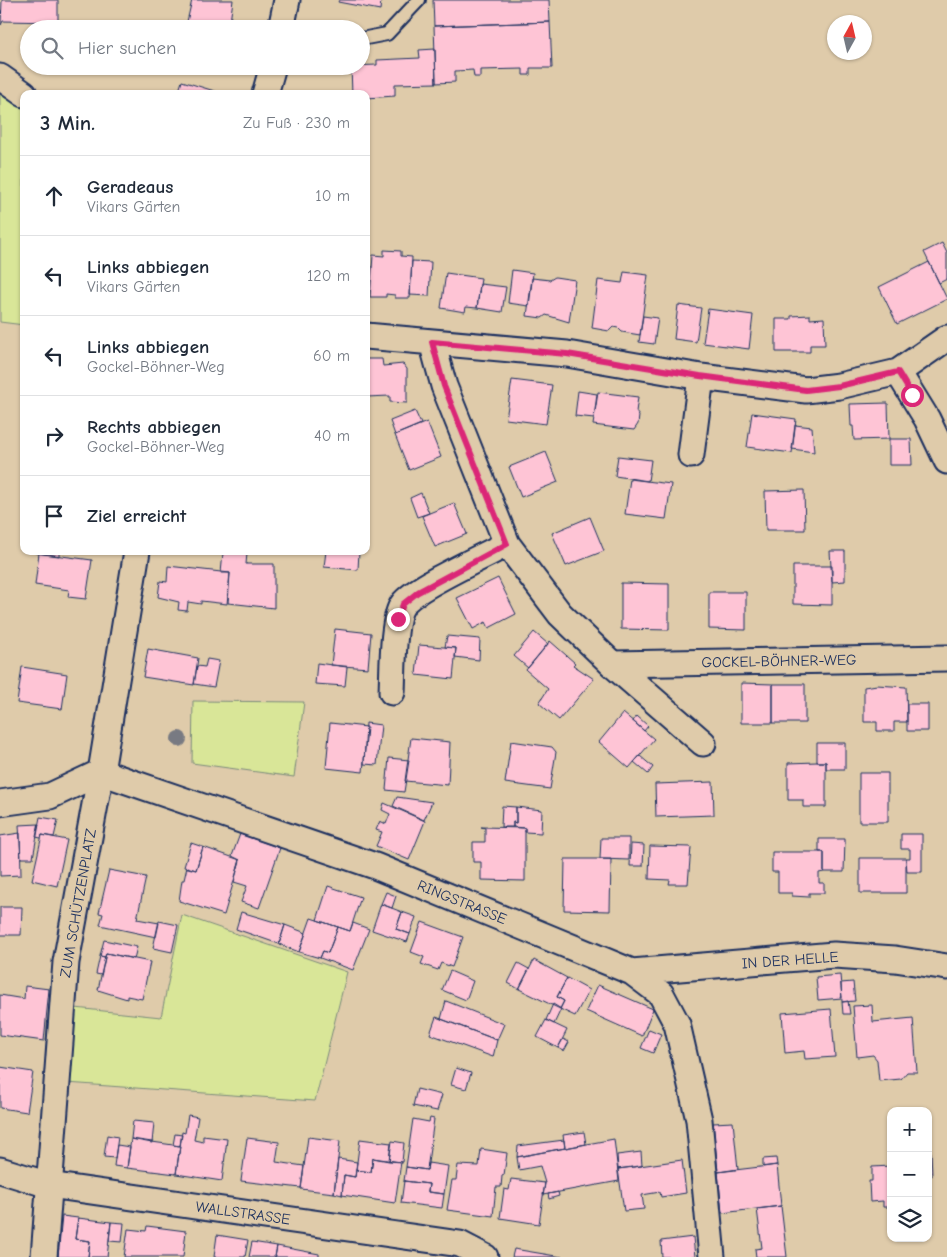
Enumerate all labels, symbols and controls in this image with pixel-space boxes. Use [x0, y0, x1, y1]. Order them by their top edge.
north arrow [827, 15, 872, 60]
search box [20, 20, 370, 75]
icon: search [38, 34, 66, 62]
text: Hier suchen [78, 37, 176, 59]
text: 3 Min. [40, 111, 95, 135]
text: Zu Fuß · 230 m [243, 114, 350, 132]
text: Geradeaus [87, 176, 173, 198]
icon: ahead [40, 182, 68, 210]
text: 10 m [315, 187, 350, 205]
text: Vikars Gärten [87, 198, 180, 216]
text: Links abbiegen [87, 256, 209, 278]
icon: left [40, 262, 68, 290]
text: 120 m [307, 267, 350, 285]
text: Vikars Gärten [87, 278, 180, 296]
text: Links abbiegen [87, 336, 209, 358]
icon: left [40, 342, 68, 370]
text: 60 m [313, 347, 350, 365]
text: Gockel-Böhner-Weg [87, 358, 225, 376]
route start [901, 384, 924, 407]
text: Rechts abbiegen [87, 416, 221, 438]
icon: right [40, 422, 68, 450]
text: 40 m [314, 427, 350, 445]
text: Gockel-Böhner-Weg [87, 438, 225, 456]
icon: arrive [40, 502, 68, 530]
text: Ziel erreicht [87, 505, 186, 527]
route end [387, 608, 410, 631]
street label: GOCKEL-BÖHNER-WEG [701, 651, 857, 671]
street label: ZUM SCHÜTZENPLATZ [56, 827, 100, 979]
street label: RINGSTRASSE [415, 876, 509, 928]
street label: IN DER HELLE [741, 948, 839, 972]
map controls [887, 1107, 932, 1242]
button: + [887, 1107, 932, 1152]
button: − [887, 1152, 932, 1197]
street label: WALLSTRASSE [195, 1197, 291, 1229]
button: layers [887, 1197, 932, 1242]

